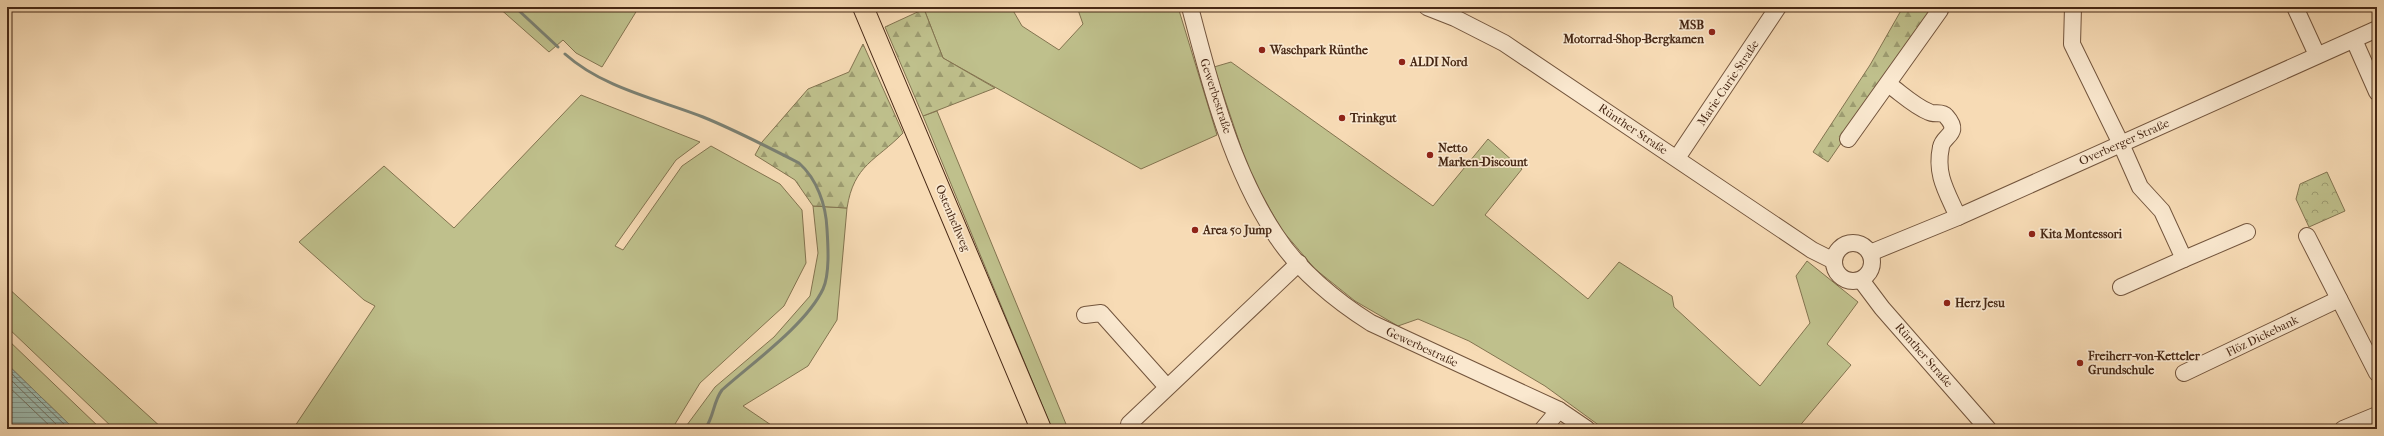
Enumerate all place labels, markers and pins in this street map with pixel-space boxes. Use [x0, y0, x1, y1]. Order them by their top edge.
place label: MSB Motorrad-Shop-Bergkamen [1562, 18, 1705, 47]
marker: MSB Motorrad-Shop-Bergkamen [1707, 27, 1717, 37]
place label: Waschpark Rünthe [1269, 43, 1368, 58]
marker: Waschpark Rünthe [1257, 45, 1267, 55]
place label: ALDI Nord [1409, 55, 1468, 69]
marker: ALDI Nord [1397, 57, 1407, 67]
place label: Trinkgut [1349, 111, 1397, 126]
marker: Trinkgut [1337, 113, 1347, 123]
place label: Netto Marken-Discount [1437, 141, 1529, 169]
marker: Netto Marken-Discount [1425, 150, 1435, 160]
place label: Area 50 Jump [1202, 223, 1272, 238]
marker: Area 50 Jump [1190, 225, 1200, 235]
place label: Kita Montessori [2040, 227, 2122, 241]
marker: Kita Montessori [2027, 229, 2037, 239]
place label: Herz Jesu [1955, 296, 2005, 311]
marker: Herz Jesu [1942, 298, 1952, 308]
place label: Freiherr-von-Ketteler Grundschule [2087, 349, 2201, 377]
marker: Freiherr-von-Ketteler Grundschule [2075, 358, 2085, 368]

